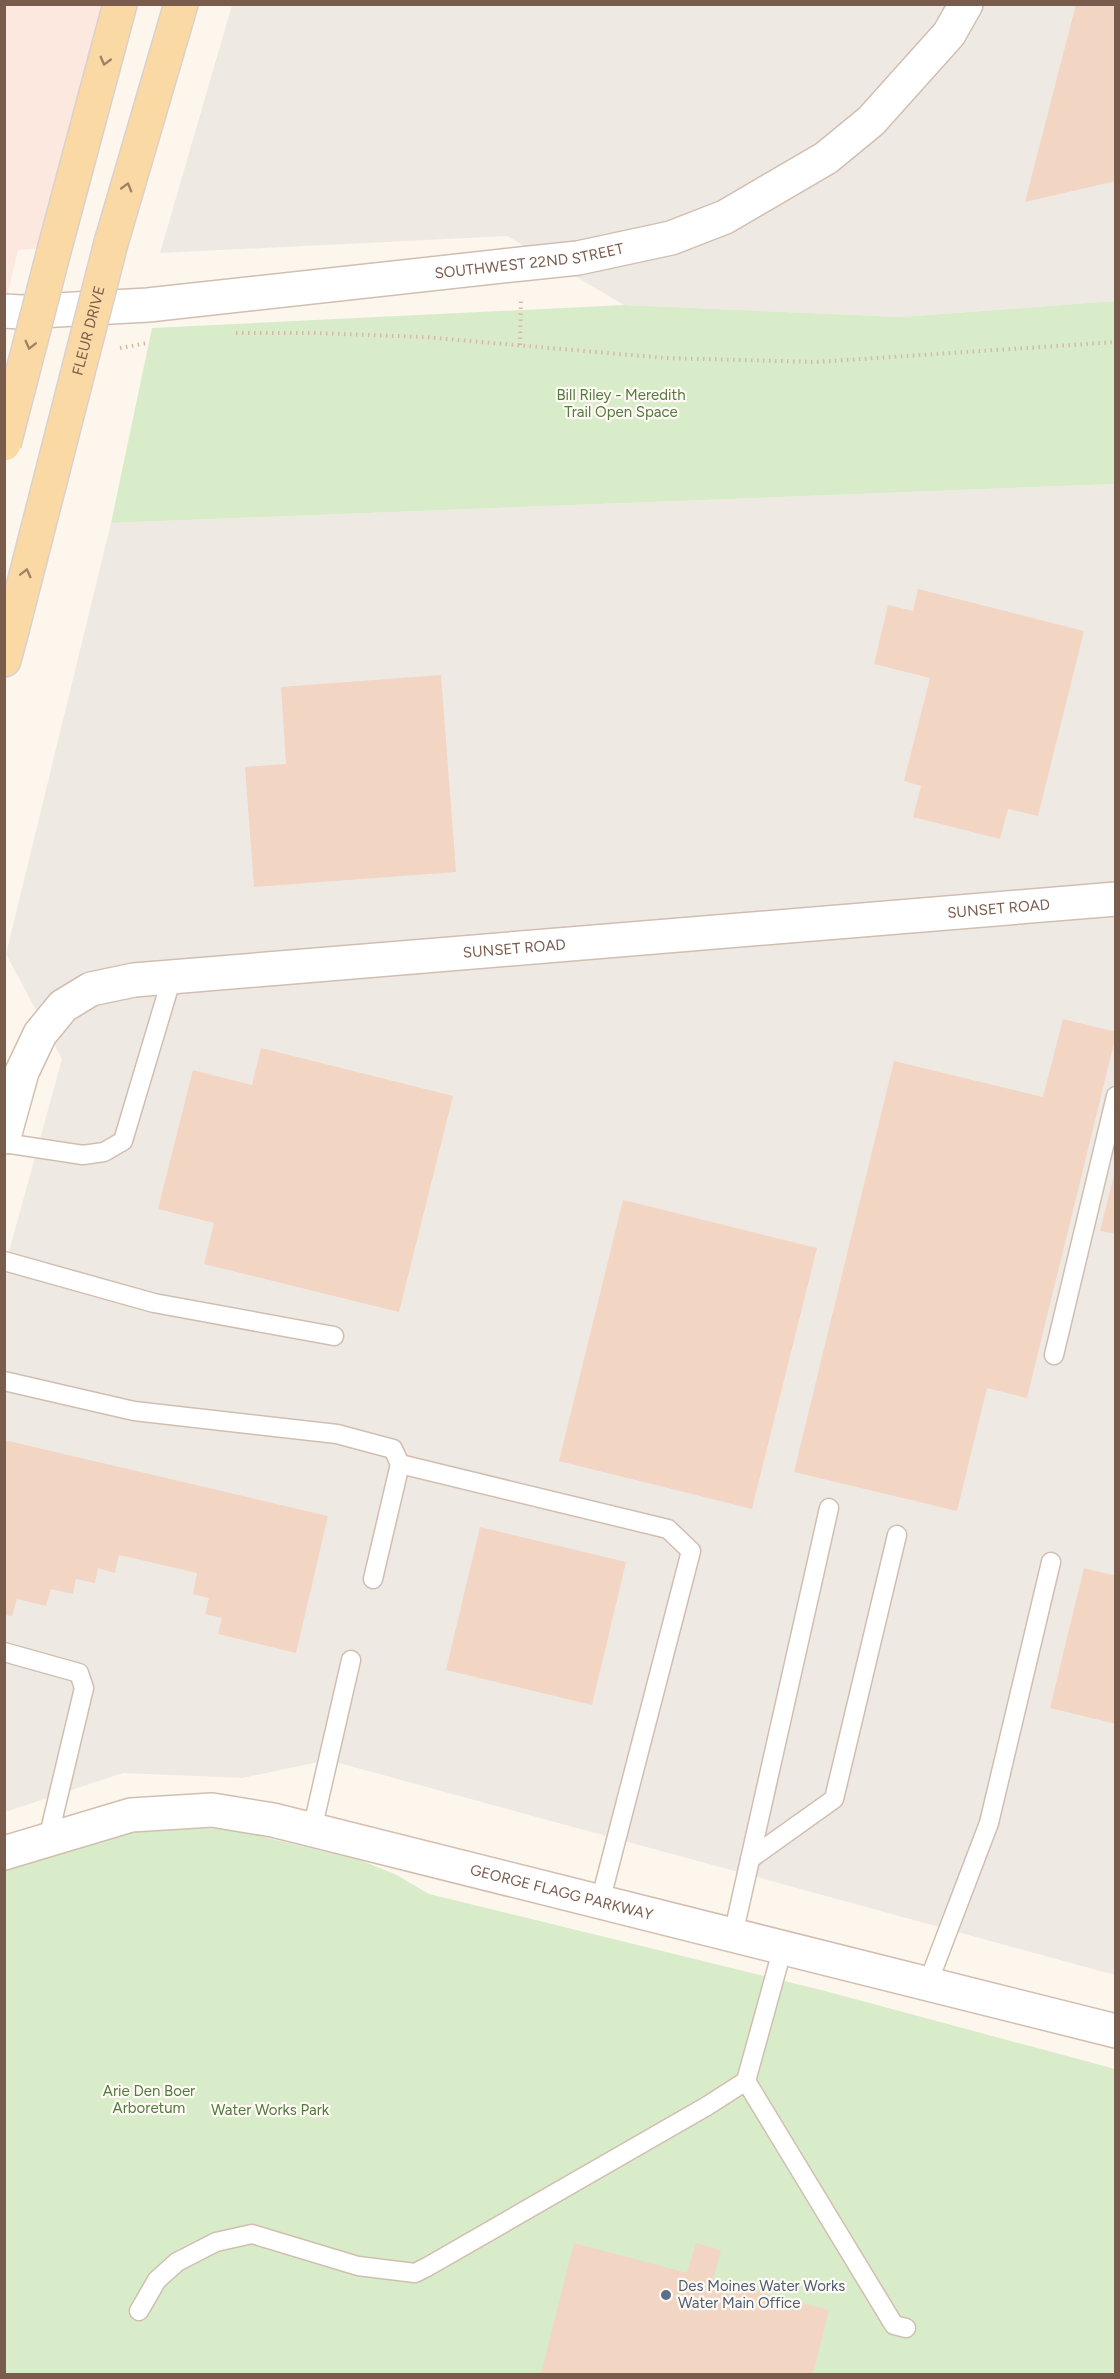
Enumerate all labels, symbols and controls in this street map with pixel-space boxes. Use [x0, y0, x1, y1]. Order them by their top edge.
one-way arrow [100, 55, 112, 66]
one-way arrow [120, 182, 133, 192]
street label: SOUTHWEST 22ND STREET [434, 239, 626, 282]
street label: FLEUR DRIVE [69, 284, 109, 377]
one-way arrow [25, 339, 37, 350]
park label: Bill Riley - Meredith Trail Open Space [556, 386, 686, 421]
one-way arrow [19, 568, 32, 578]
street label: SUNSET ROAD [947, 895, 1051, 922]
street label: SUNSET ROAD [462, 935, 566, 962]
street label: GEORGE FLAGG PARKWAY [468, 1861, 655, 1924]
park label: Arie Den Boer Arboretum [103, 2082, 195, 2117]
park label: Water Works Park [211, 2101, 330, 2119]
place label: Des Moines Water Works Water Main Office [678, 2277, 845, 2312]
marker: Des Moines Water Works Water Main Office [659, 2288, 673, 2302]

